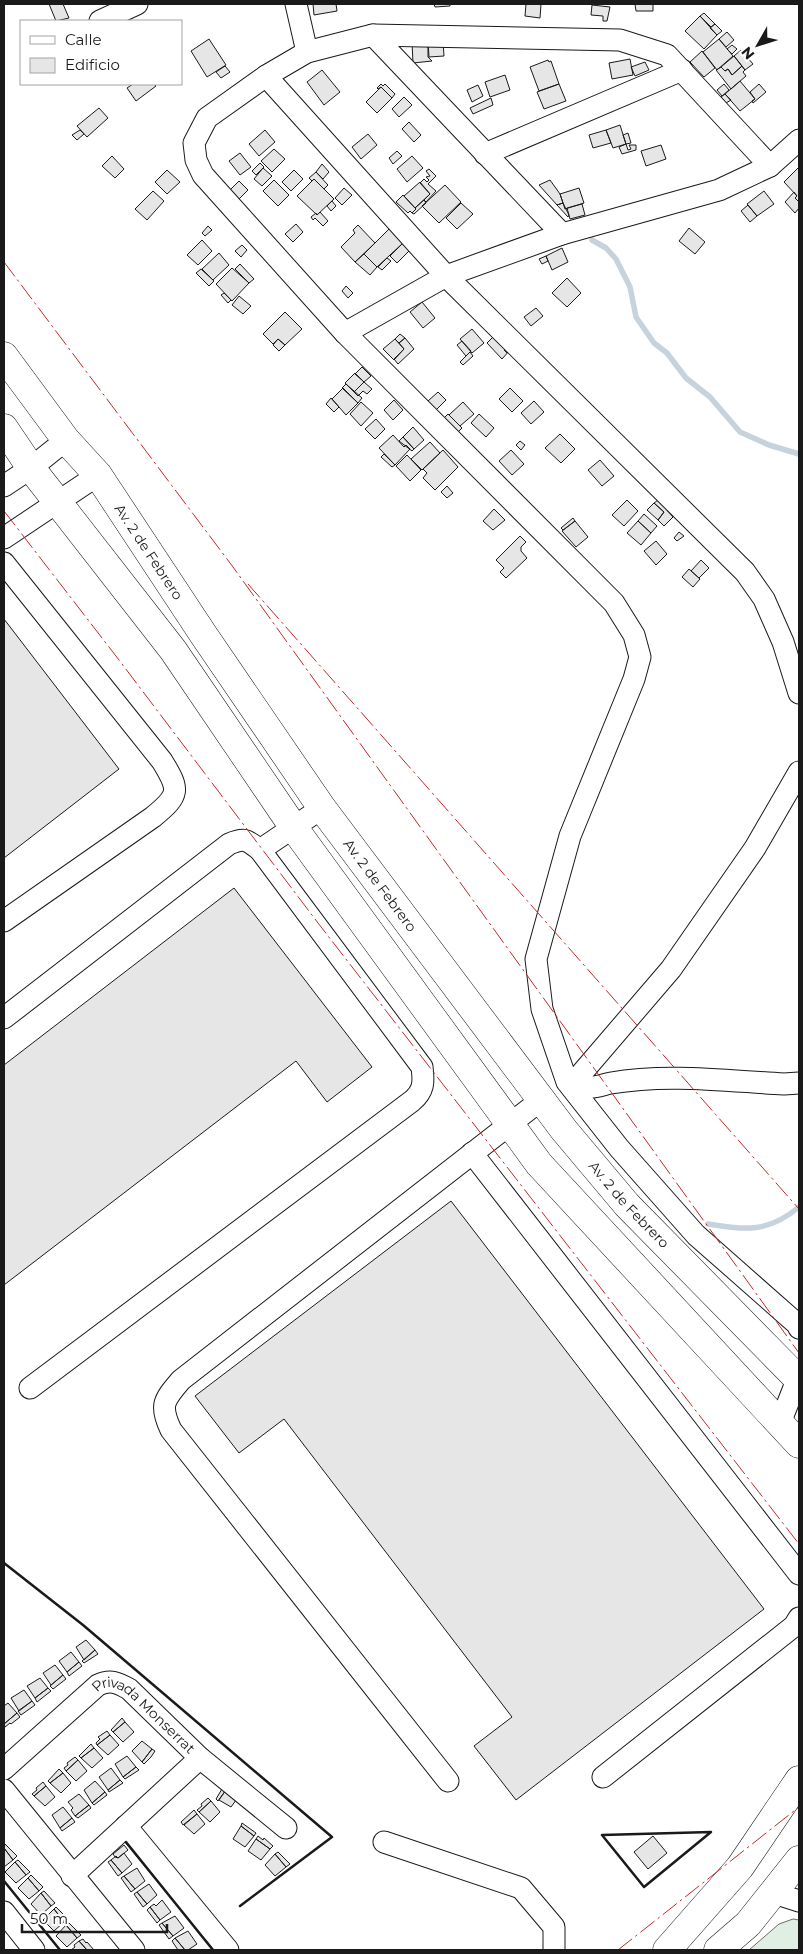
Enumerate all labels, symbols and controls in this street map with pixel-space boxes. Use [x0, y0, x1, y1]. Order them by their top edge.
legend [20, 20, 182, 85]
north arrow [733, 20, 783, 70]
text: Calle [65, 30, 102, 49]
text: N [737, 43, 758, 63]
text: Edificio [65, 55, 120, 74]
street label: Av. 2 de Febrero [111, 500, 187, 604]
street label: Av. 2 de Febrero [340, 835, 421, 936]
street label: Av. 2 de Febrero [585, 1157, 673, 1252]
street label: Privada Monserrat [88, 1673, 199, 1758]
scale bar [22, 1902, 168, 1934]
text: 50 m [30, 1909, 68, 1928]

